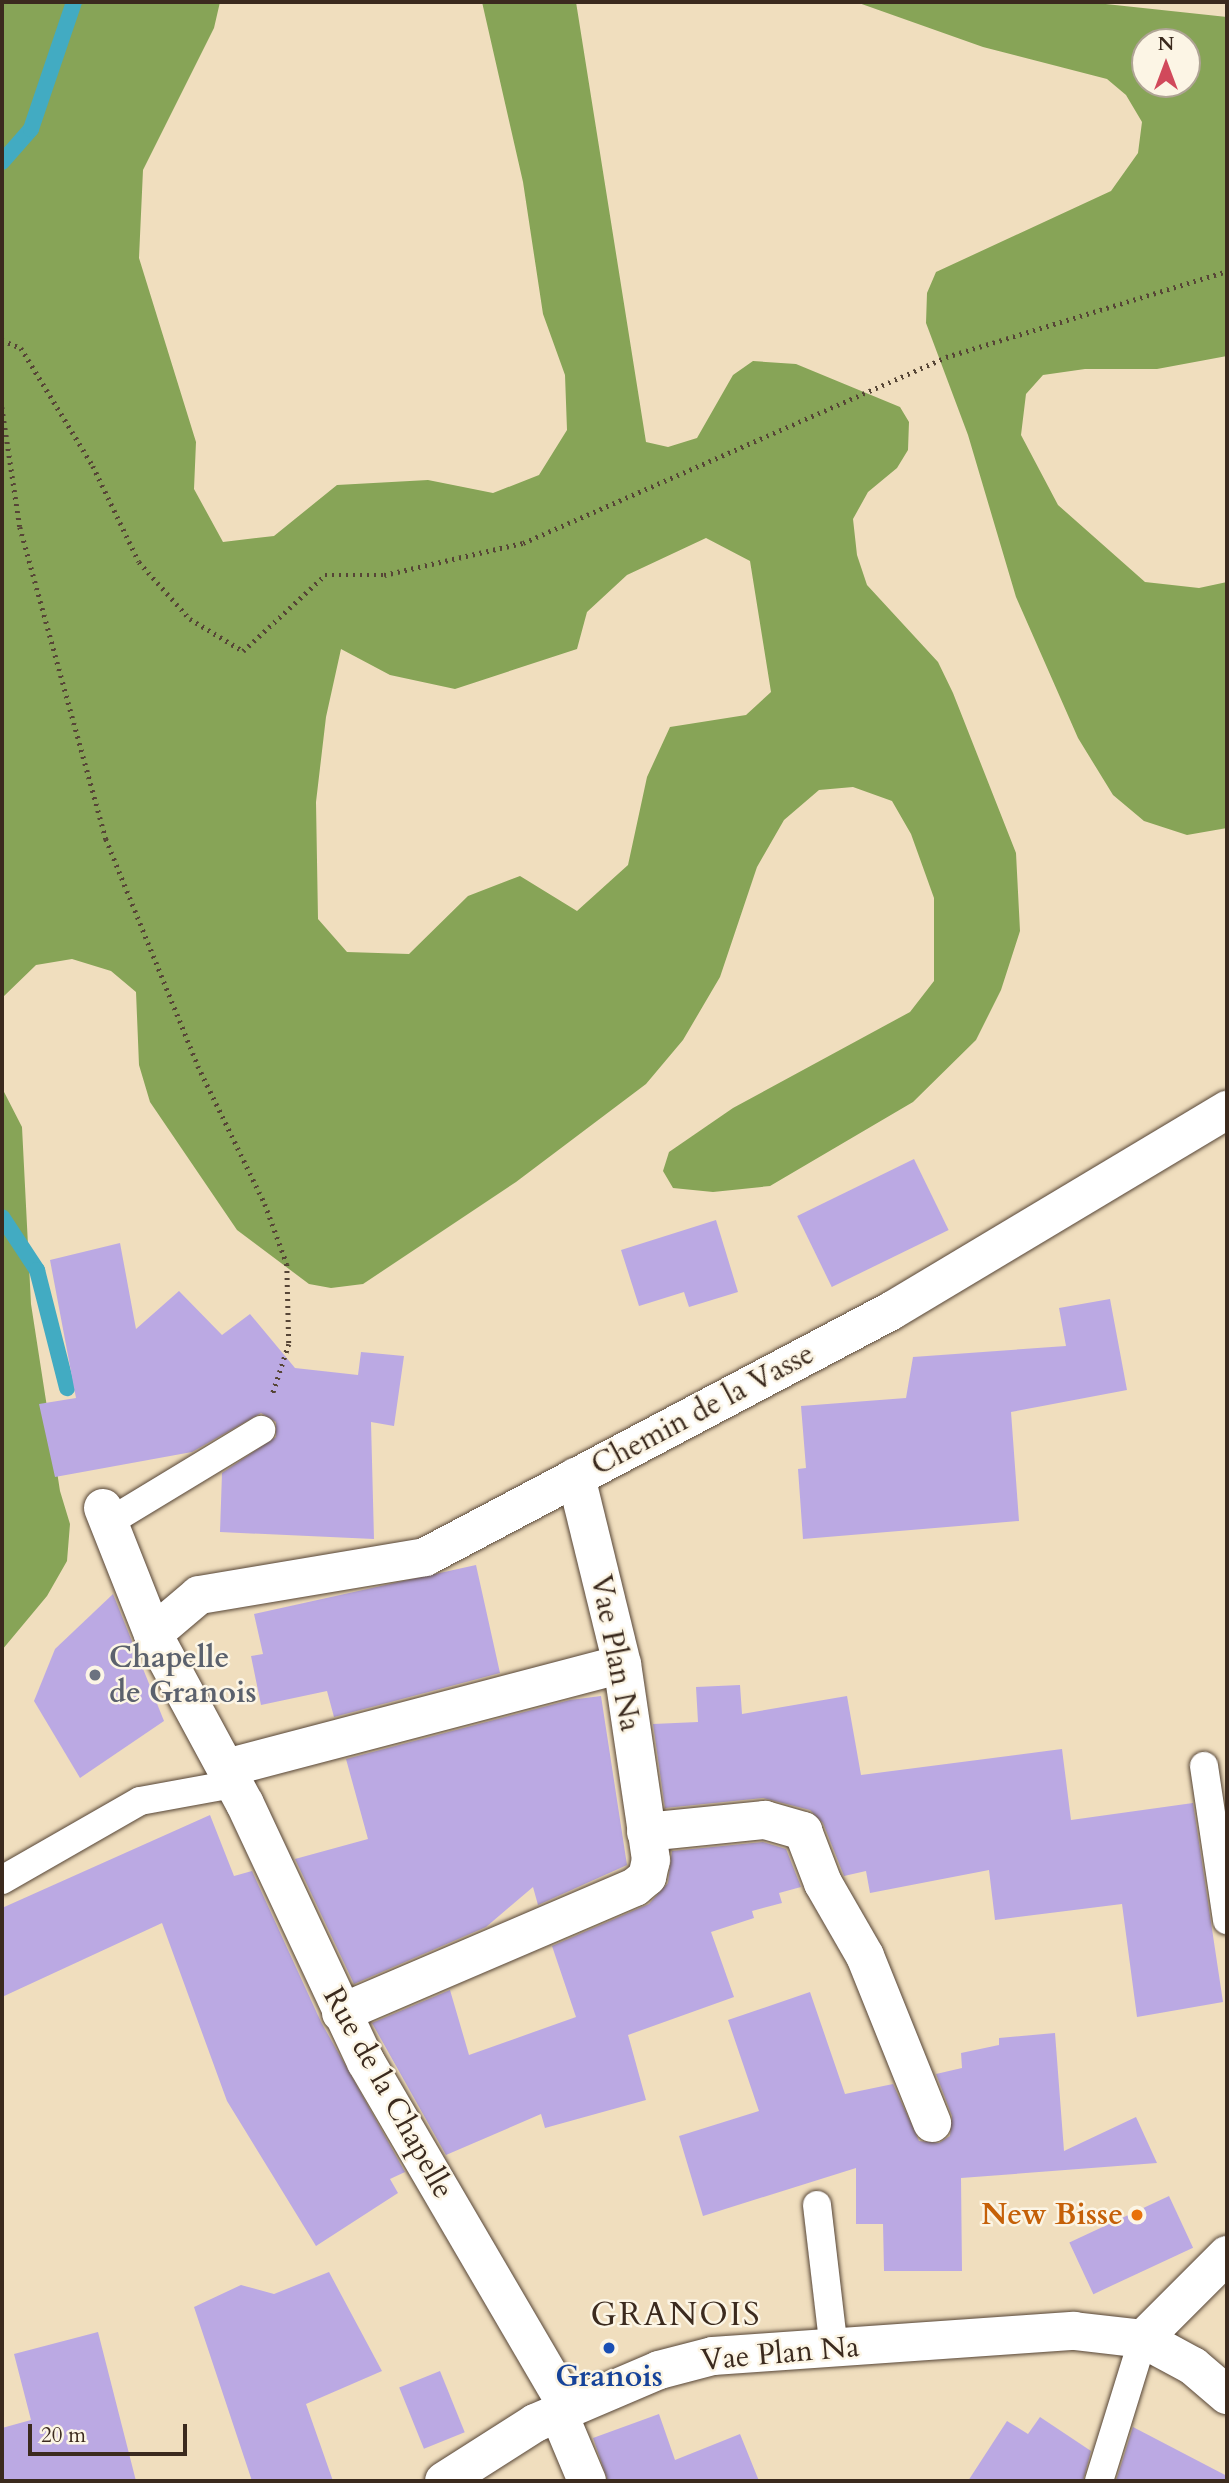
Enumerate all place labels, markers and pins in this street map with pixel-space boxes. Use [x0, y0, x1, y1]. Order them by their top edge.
place label: Chapelle de Granois [109, 1640, 257, 1710]
marker: Chapelle de Granois [87, 1667, 103, 1683]
place label: New Bisse [981, 2197, 1123, 2233]
marker: New Bisse [1129, 2207, 1145, 2223]
marker: Granois [601, 2340, 617, 2356]
place label: Granois [555, 2359, 663, 2395]

